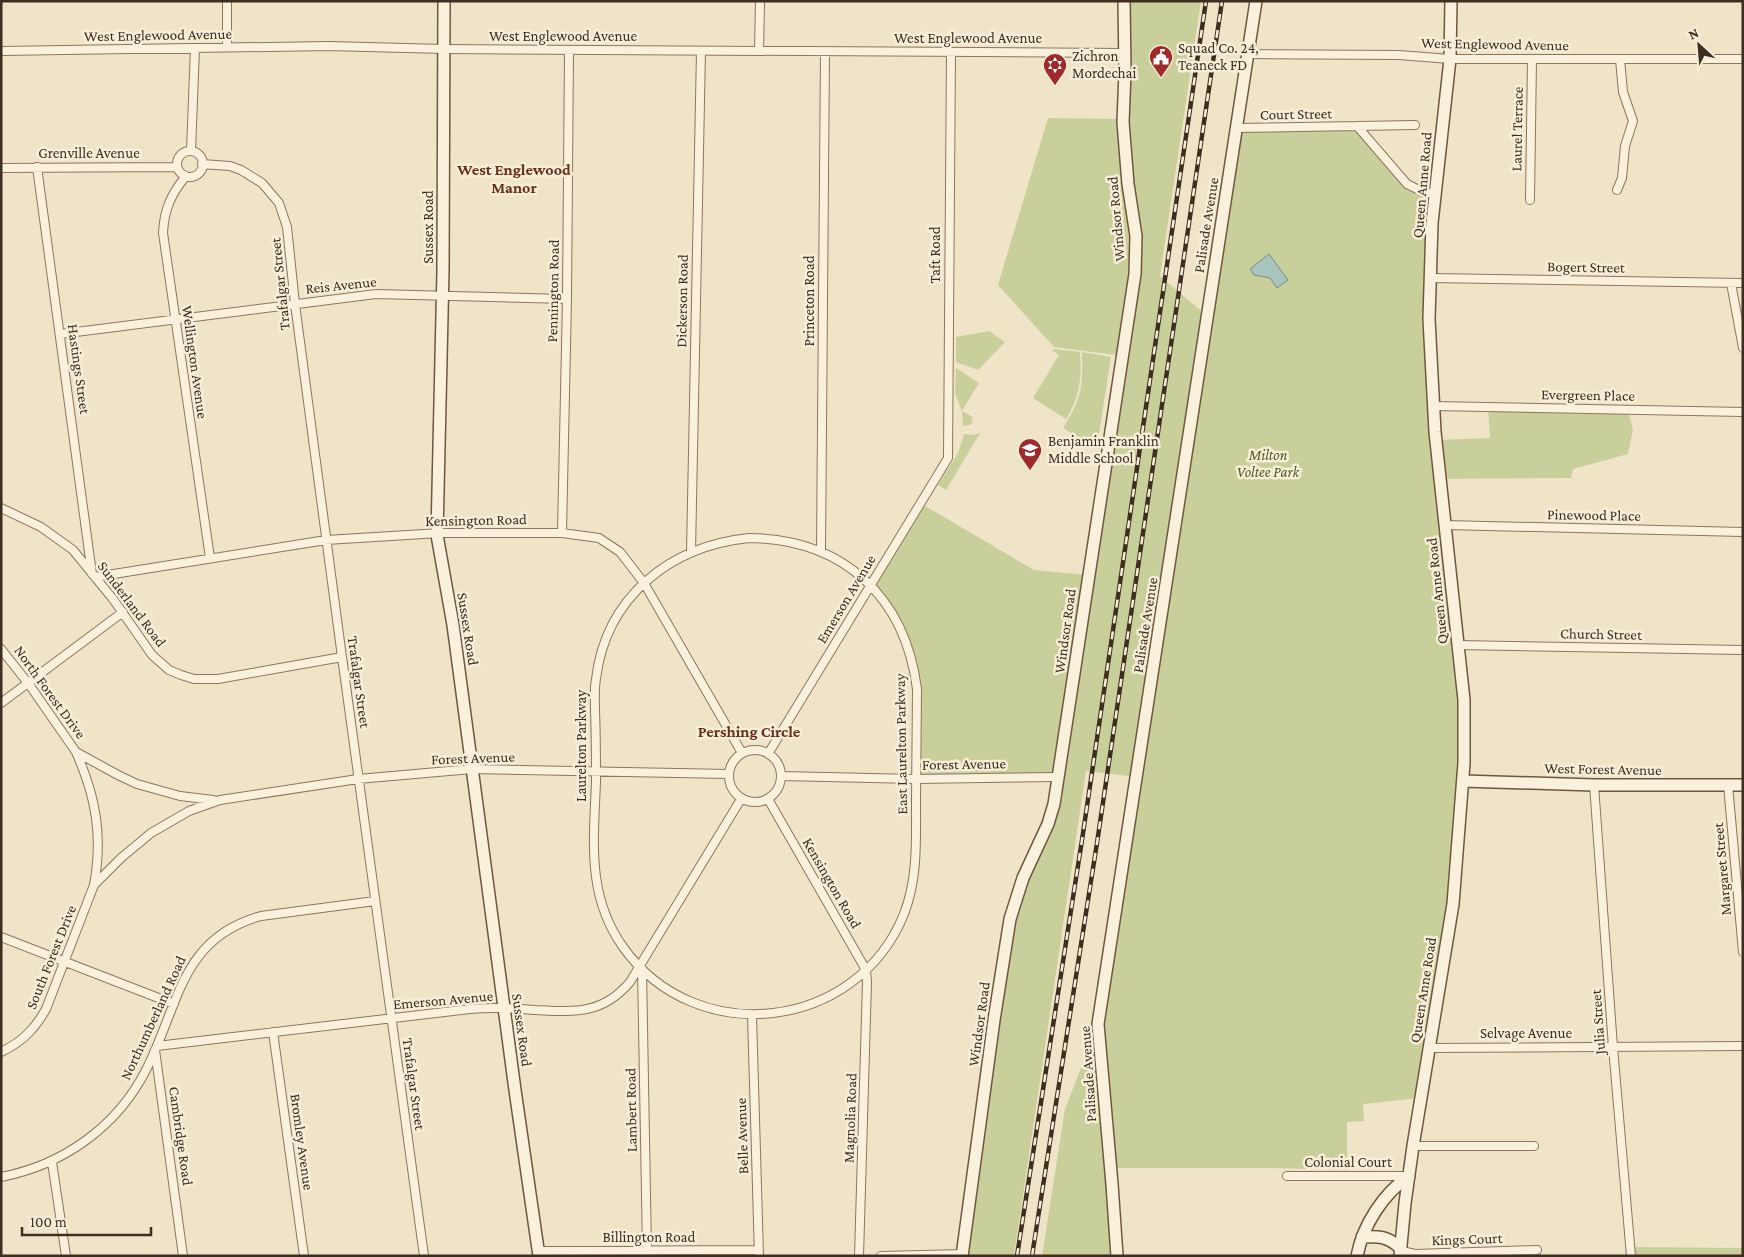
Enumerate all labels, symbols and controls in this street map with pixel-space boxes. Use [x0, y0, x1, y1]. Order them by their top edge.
north arrow [1674, 20, 1724, 70]
text: N [1686, 24, 1702, 43]
street label: West Englewood Avenue [84, 26, 233, 45]
street label: West Englewood Avenue [489, 28, 637, 45]
street label: West Englewood Avenue [894, 30, 1042, 47]
street label: West Englewood Avenue [1421, 35, 1570, 54]
place label: Squad Co. 24, Teaneck FD [1178, 40, 1259, 73]
public building icon: Squad Co. 24, Teaneck FD [1148, 44, 1174, 78]
place label: Zichron Mordechai [1072, 48, 1137, 81]
synagogue icon: Zichron Mordechai [1042, 52, 1068, 86]
street label: Laurel Terrace [1508, 86, 1526, 172]
street label: Court Street [1260, 105, 1333, 123]
street label: Queen Anne Road [1409, 131, 1435, 239]
street label: Grenville Avenue [38, 145, 140, 161]
district label: West Englewood Manor [456, 161, 571, 196]
street label: Windsor Road [1104, 176, 1128, 262]
street label: Palisade Avenue [1191, 176, 1222, 274]
street label: Sussex Road [420, 190, 436, 264]
street label: Taft Road [927, 226, 943, 284]
street label: Trafalgar Street [267, 236, 294, 331]
street label: Pennington Road [544, 239, 563, 343]
street label: Dickerson Road [673, 254, 691, 348]
street label: Princeton Road [801, 255, 817, 347]
street label: Bogert Street [1547, 258, 1626, 277]
street label: Reis Avenue [305, 273, 378, 297]
street label: Wellington Avenue [178, 304, 211, 420]
street label: Hastings Street [64, 323, 93, 416]
street label: Evergreen Place [1541, 386, 1635, 405]
place label: Benjamin Franklin Middle School [1048, 433, 1159, 466]
school or university icon: Benjamin Franklin Middle School [1017, 437, 1043, 471]
park label: Milton Voltee Park [1237, 447, 1301, 480]
street label: Pinewood Place [1547, 506, 1641, 524]
street label: Kensington Road [425, 511, 527, 530]
street label: Queen Anne Road [1423, 537, 1451, 645]
street label: Emerson Avenue [813, 552, 879, 646]
street label: Sunderland Road [95, 558, 169, 650]
street label: Palisade Avenue [1130, 576, 1161, 674]
street label: Windsor Road [1051, 588, 1079, 674]
street label: Sussex Road [454, 591, 482, 667]
street label: Church Street [1560, 625, 1643, 643]
street label: Trafalgar Street [344, 635, 374, 730]
street label: North Forest Drive [11, 642, 89, 742]
street label: East Laurelton Parkway [892, 673, 911, 815]
street label: Laurelton Parkway [573, 690, 590, 802]
district label: Pershing Circle [698, 723, 801, 740]
street label: Forest Avenue [431, 749, 516, 767]
street label: Forest Avenue [922, 755, 1007, 773]
street label: West Forest Avenue [1544, 760, 1662, 778]
street label: Margaret Street [1710, 821, 1735, 916]
street label: Kensington Road [799, 835, 864, 932]
street label: South Forest Drive [23, 902, 79, 1011]
street label: Queen Anne Road [1407, 936, 1439, 1044]
street label: Northumberland Road [117, 953, 189, 1083]
street label: Windsor Road [965, 981, 993, 1067]
street label: Emerson Avenue [392, 988, 494, 1012]
street label: Julia Street [1588, 988, 1609, 1057]
street label: Sussex Road [509, 993, 535, 1068]
street label: Palisade Avenue [1077, 1025, 1099, 1123]
street label: Selvage Avenue [1480, 1025, 1572, 1042]
street label: Trafalgar Street [399, 1037, 429, 1132]
street label: Lambert Road [622, 1068, 640, 1152]
street label: Magnolia Road [840, 1073, 861, 1163]
street label: Cambridge Road [165, 1086, 196, 1187]
street label: Bromley Avenue [286, 1093, 317, 1192]
street label: Belle Avenue [733, 1097, 751, 1174]
street label: Colonial Court [1304, 1154, 1393, 1170]
scale bar [22, 1204, 151, 1236]
text: 100 m [30, 1214, 67, 1230]
street label: Billington Road [603, 1229, 696, 1246]
street label: Kings Court [1431, 1230, 1504, 1249]

